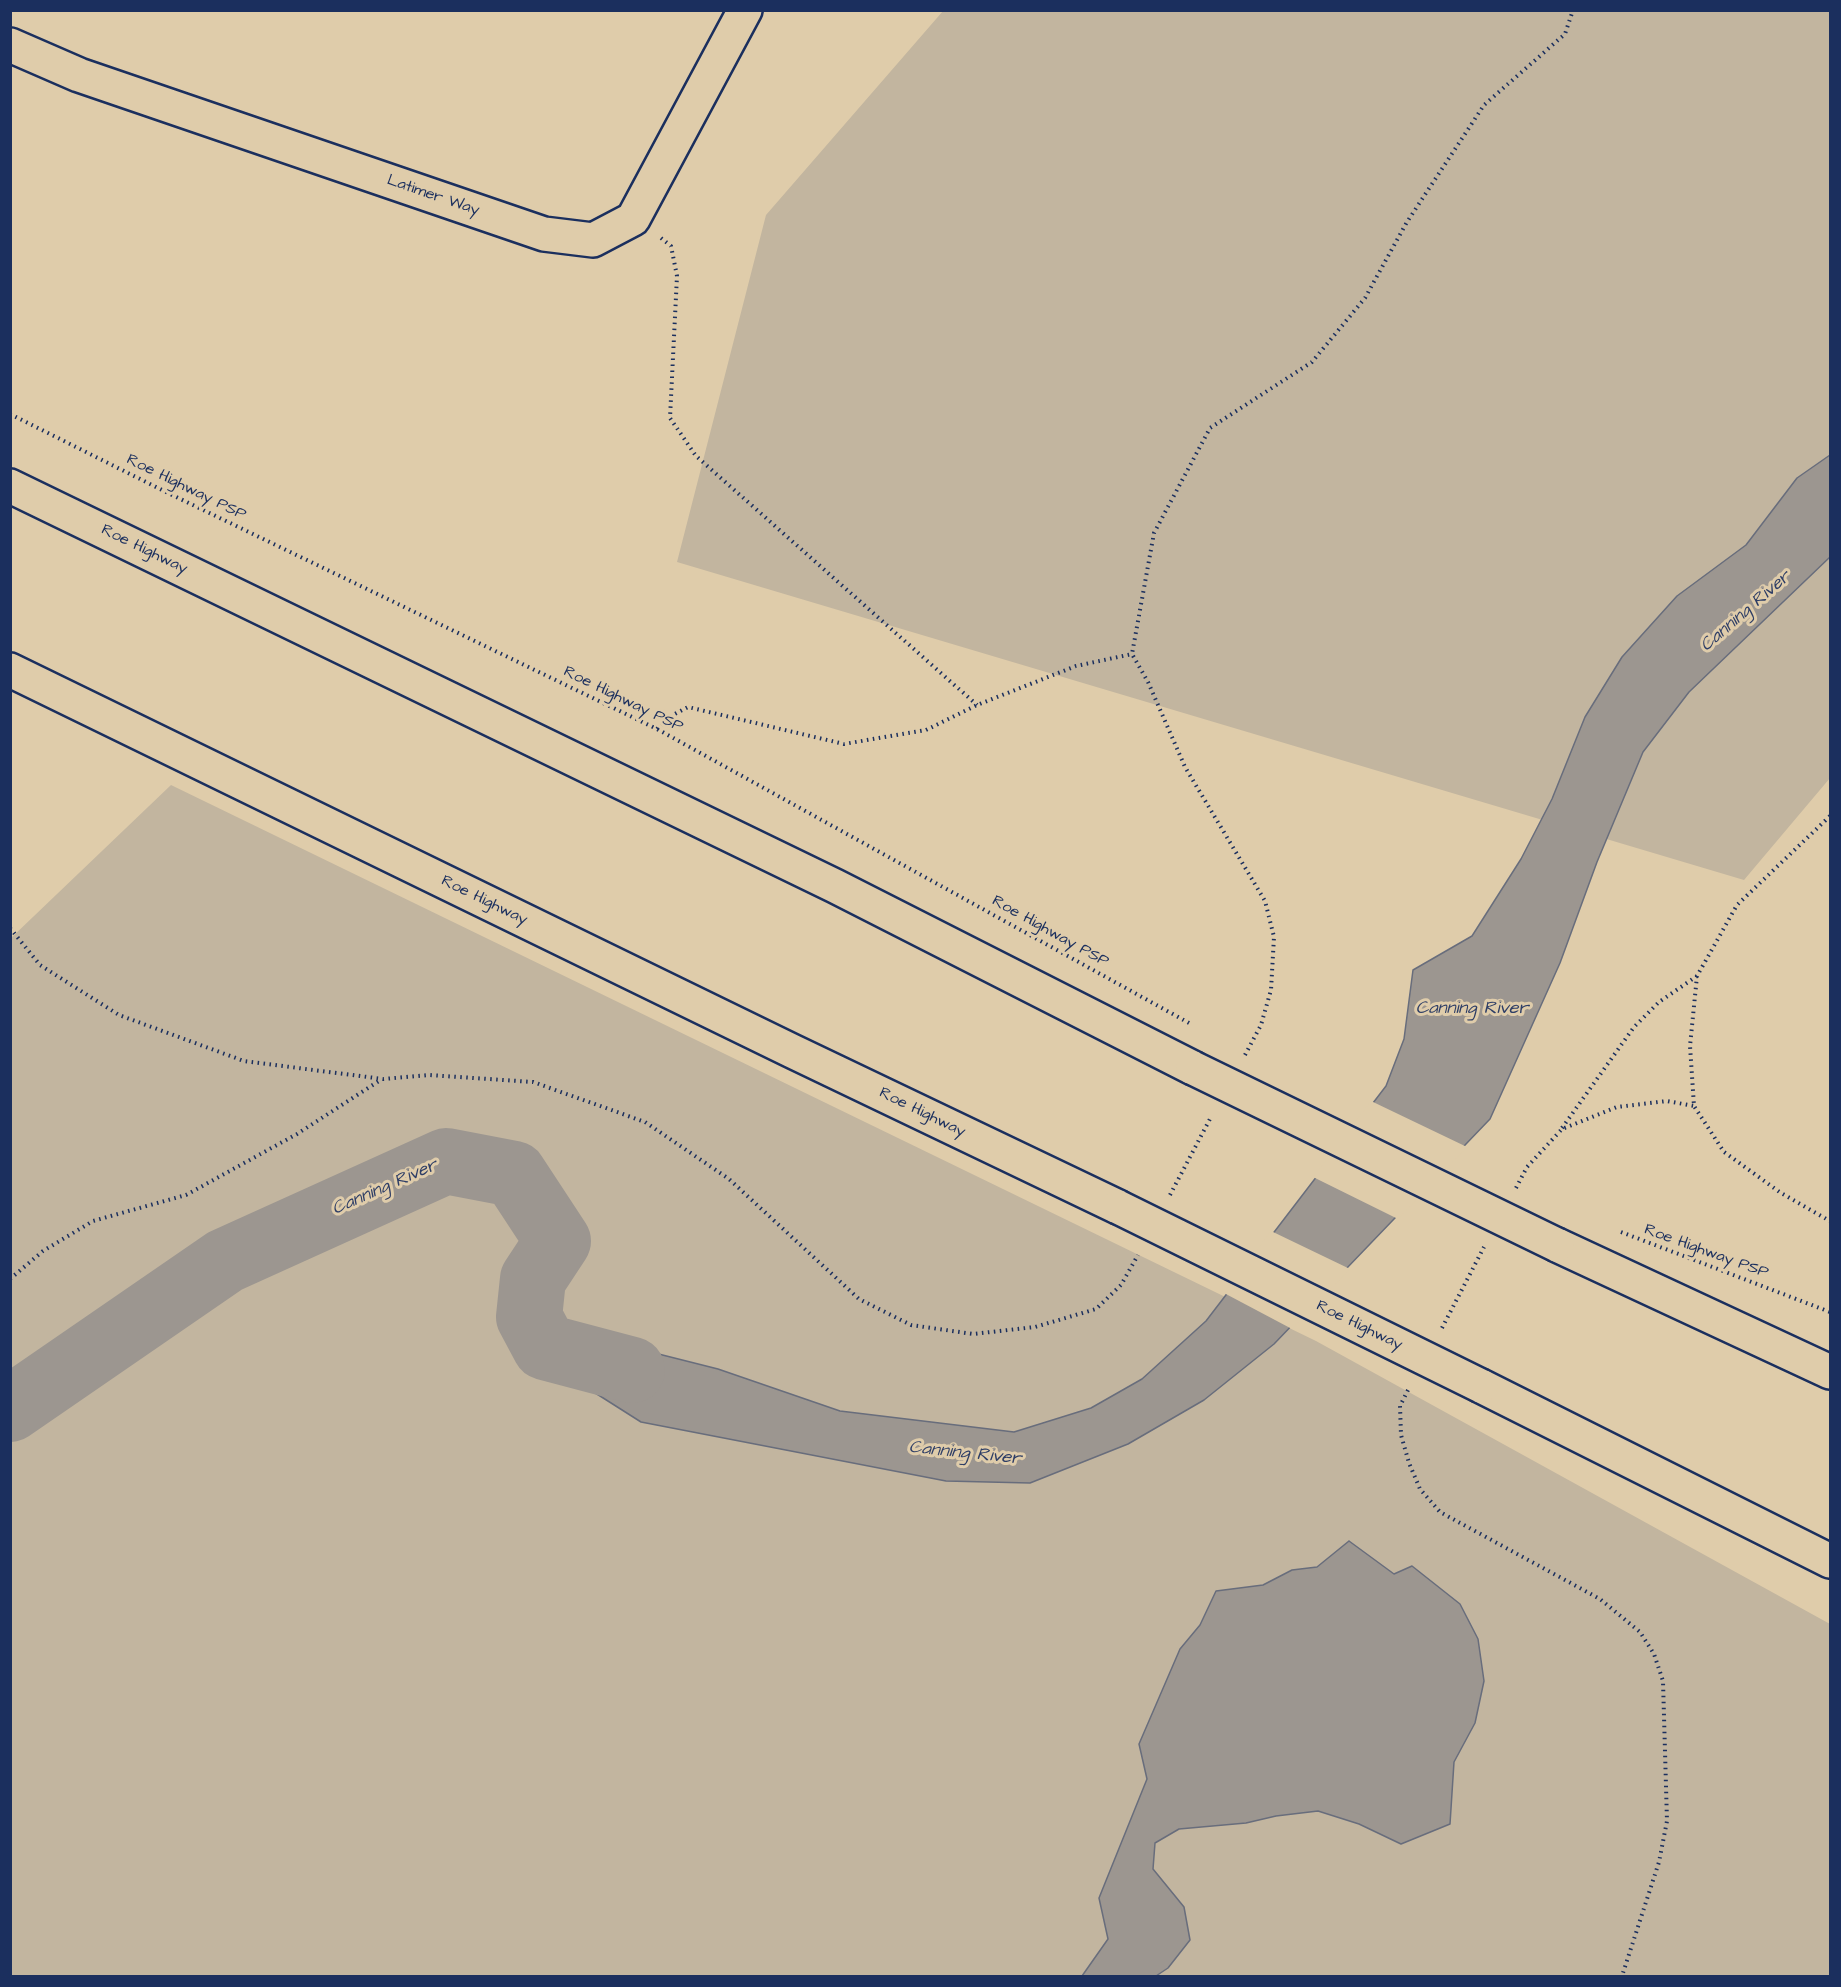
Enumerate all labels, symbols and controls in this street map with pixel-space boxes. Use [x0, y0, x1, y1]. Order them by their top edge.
street label: Latimer Way [384, 171, 482, 221]
street label: Roe Highway PSP [123, 451, 249, 525]
street label: Roe Highway [98, 521, 190, 579]
water label: Canning River [1696, 567, 1796, 657]
street label: Roe Highway PSP [560, 663, 686, 737]
street label: Roe Highway [438, 872, 530, 930]
street label: Roe Highway PSP [988, 892, 1112, 972]
water label: Canning River [1416, 998, 1528, 1020]
street label: Roe Highway [876, 1084, 968, 1142]
water label: Canning River [329, 1155, 441, 1221]
street label: Roe Highway PSP [1641, 1221, 1771, 1283]
street label: Roe Highway [1313, 1297, 1405, 1355]
water label: Canning River [908, 1437, 1022, 1471]

